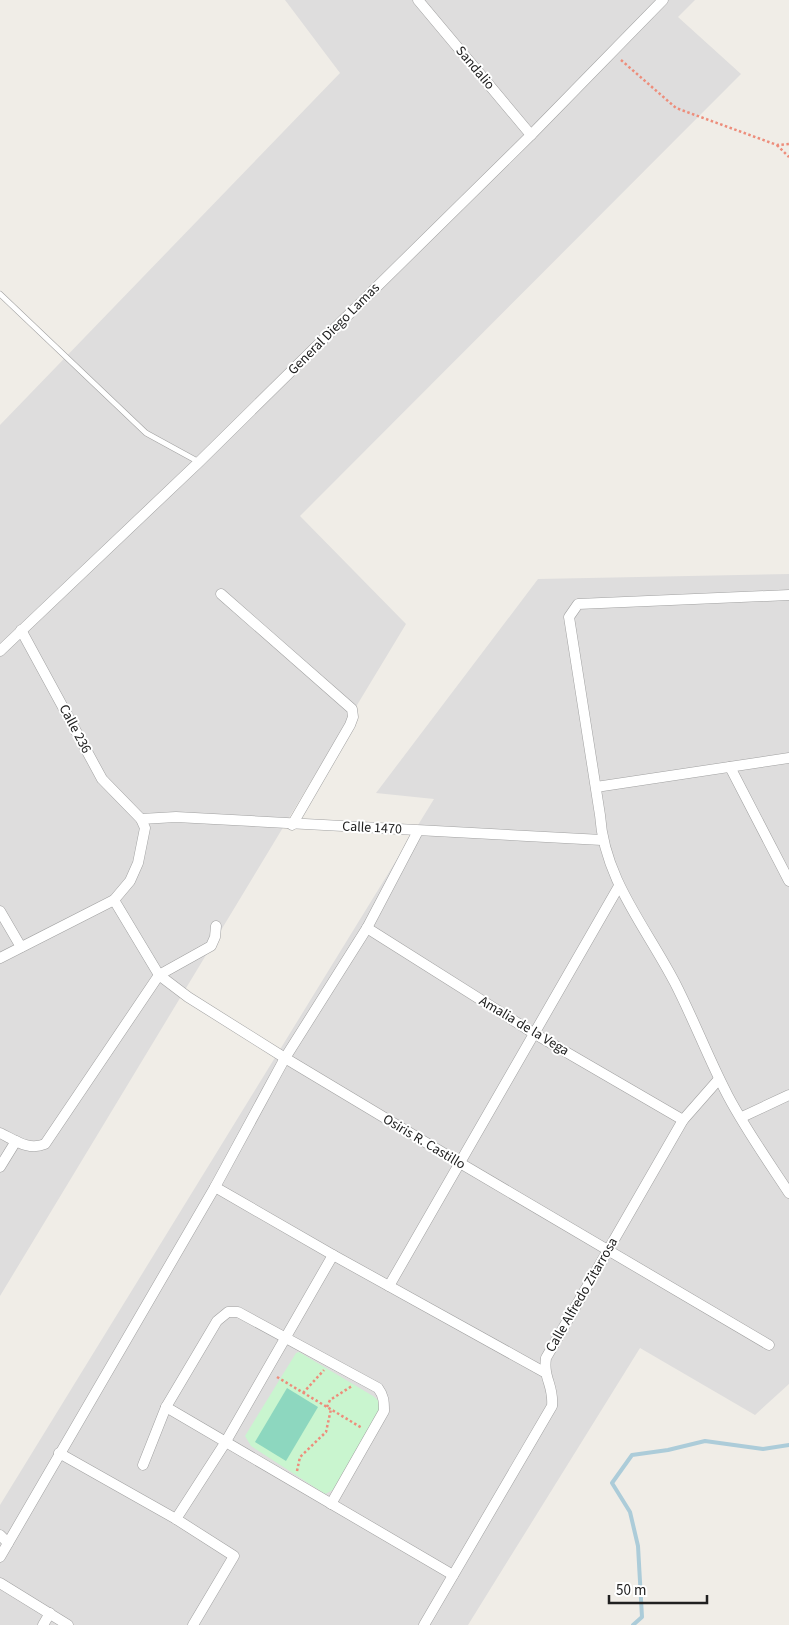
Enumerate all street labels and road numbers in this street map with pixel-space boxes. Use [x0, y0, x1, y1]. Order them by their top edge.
street label: Sandalio [451, 42, 499, 94]
street label: General Diego Lamas [284, 278, 385, 379]
street label: Calle 236 [54, 701, 96, 757]
street label: Calle 1470 [342, 816, 402, 840]
street label: Amalia de la Vega [475, 991, 573, 1061]
street label: Osiris R. Castillo [379, 1109, 469, 1175]
street label: Calle Alfredo Zitarrosa [541, 1234, 623, 1356]

